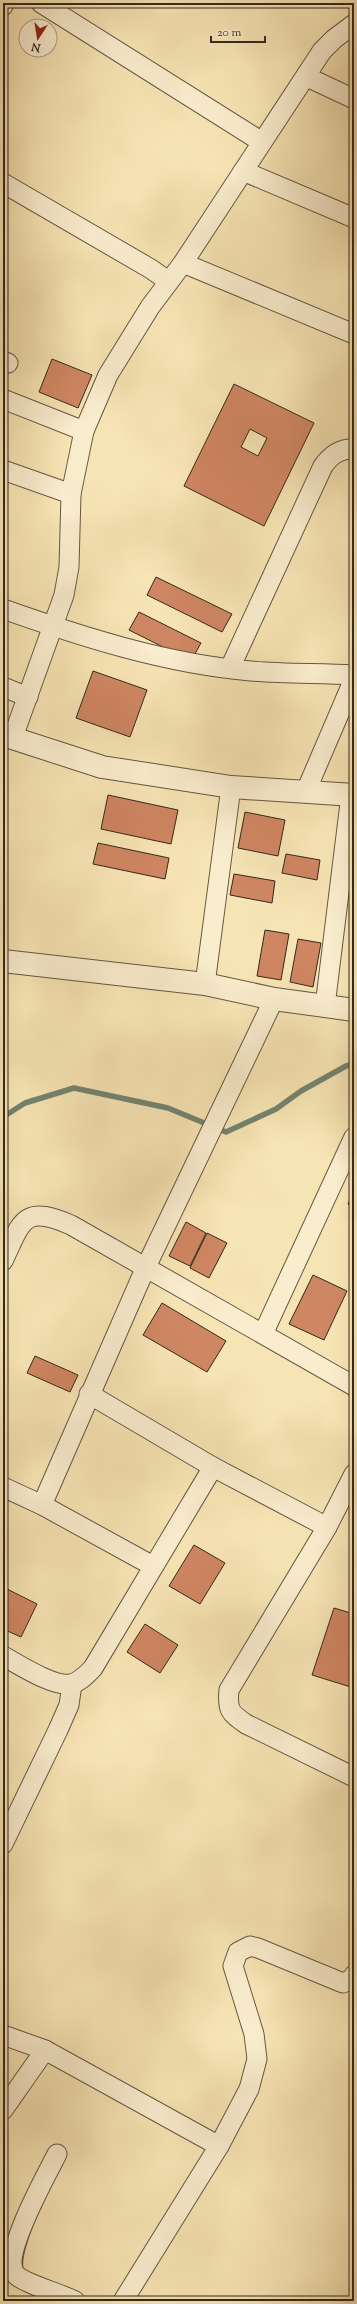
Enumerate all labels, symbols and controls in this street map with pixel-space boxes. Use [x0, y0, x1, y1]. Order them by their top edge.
north arrow [18, 18, 58, 58]
scale bar [211, 18, 265, 44]
text: 20 m [217, 24, 242, 42]
text: N [30, 38, 43, 56]

